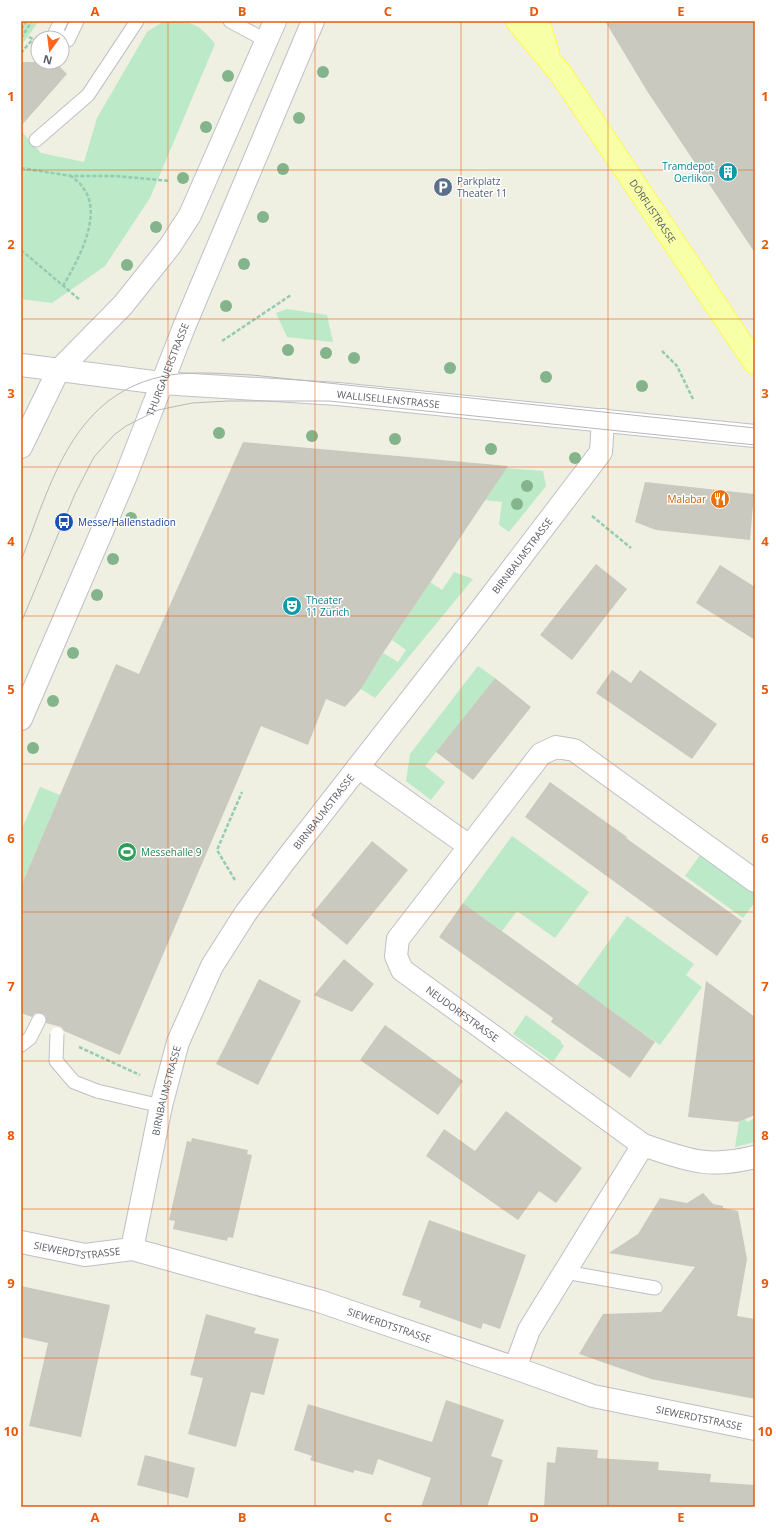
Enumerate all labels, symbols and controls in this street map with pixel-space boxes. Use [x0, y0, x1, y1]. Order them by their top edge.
text: A [91, 2, 100, 20]
text: B [238, 2, 247, 20]
text: C [384, 2, 392, 20]
text: D [529, 2, 539, 20]
text: E [677, 2, 685, 20]
north arrow [30, 30, 70, 70]
text: N [41, 52, 54, 69]
text: 1 [7, 87, 15, 105]
text: 1 [761, 87, 769, 105]
place label: Tramdepot Oerlikon [662, 159, 714, 185]
building icon: Tramdepot Oerlikon [717, 161, 739, 183]
place label: Parkplatz Theater 11 [457, 174, 507, 200]
parking icon: Parkplatz Theater 11 [432, 176, 454, 198]
street label: DÖRFLISTRASSE [626, 176, 680, 246]
text: 2 [7, 235, 15, 253]
text: 2 [761, 235, 769, 253]
street label: THURGAUERSTRASSE [143, 321, 192, 418]
text: 3 [7, 384, 15, 402]
text: 3 [761, 384, 769, 402]
street label: WALLISELLENSTRASSE [336, 387, 441, 411]
restaurant icon: Malabar [709, 488, 731, 510]
place label: Malabar [668, 492, 706, 506]
bus stop icon: Messe/Hallenstadion [53, 511, 75, 533]
place label: Messe/Hallenstadion [78, 515, 176, 529]
street label: BIRNBAUMSTRASSE [489, 515, 556, 596]
text: 4 [7, 532, 15, 550]
text: 4 [761, 532, 769, 550]
place label: Theater 11 Zürich [306, 593, 349, 619]
theatre icon: Theater 11 Zürich [281, 595, 303, 617]
text: 5 [7, 680, 15, 698]
text: 5 [761, 680, 769, 698]
street label: BIRNBAUMSTRASSE [290, 771, 357, 852]
text: 6 [7, 829, 15, 847]
text: 6 [761, 829, 769, 847]
sports icon: Messehalle 9 [116, 841, 138, 863]
place label: Messehalle 9 [141, 845, 202, 859]
text: 7 [7, 977, 15, 995]
text: 7 [761, 977, 769, 995]
street label: NEUDORFSTRASSE [423, 983, 502, 1045]
street label: BIRNBAUMSTRASSE [148, 1044, 184, 1137]
text: 8 [7, 1126, 15, 1144]
text: 8 [761, 1126, 769, 1144]
street label: SIEWERDTSTRASSE [33, 1238, 121, 1262]
text: 9 [7, 1274, 15, 1292]
text: 9 [761, 1274, 769, 1292]
street label: SIEWERDTSTRASSE [346, 1304, 433, 1346]
street label: SIEWERDTSTRASSE [655, 1402, 743, 1433]
text: 10 [4, 1422, 18, 1440]
text: 10 [758, 1422, 772, 1440]
text: A [91, 1508, 100, 1526]
text: B [238, 1508, 247, 1526]
text: C [384, 1508, 392, 1526]
text: D [529, 1508, 539, 1526]
text: E [677, 1508, 685, 1526]

